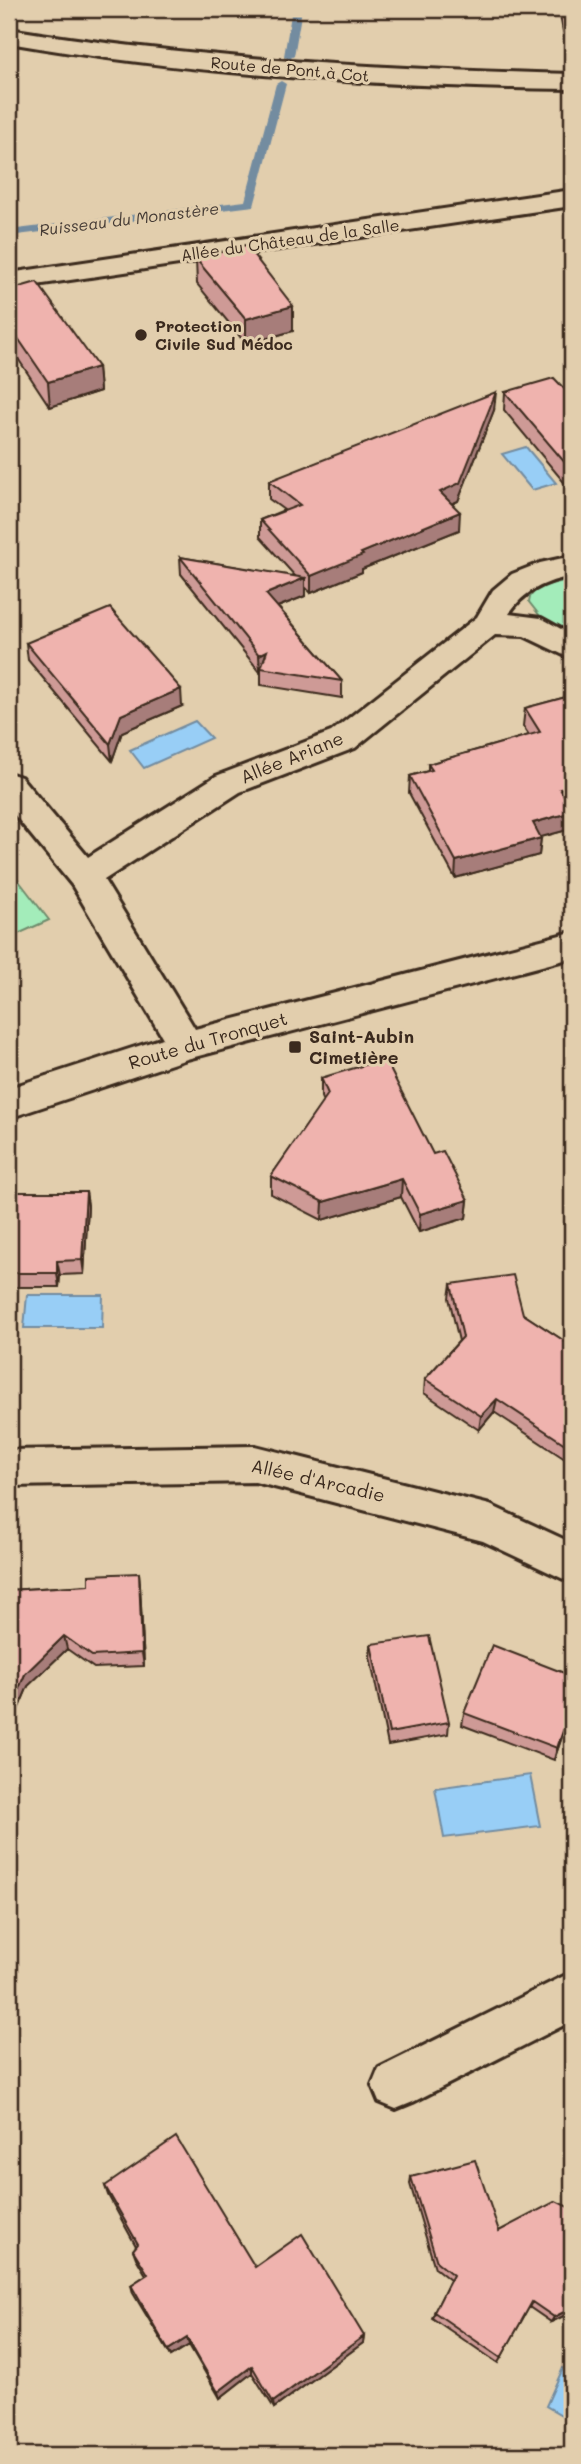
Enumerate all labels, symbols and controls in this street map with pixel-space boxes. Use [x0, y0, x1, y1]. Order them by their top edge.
street label: Route de Pont à Cot [210, 51, 370, 86]
water label: Ruisseau du Monastère [38, 197, 220, 240]
street label: Allée du Château de la Salle [179, 214, 401, 265]
place label: Protection Civile Sud Médoc [155, 315, 293, 354]
marker: Protection Civile Sud Médoc [133, 327, 149, 343]
street label: Allée Ariane [237, 726, 347, 789]
street label: Route du Tronquet [126, 1006, 290, 1074]
place label: Saint-Aubin Cimetière [309, 1024, 414, 1069]
marker: Saint-Aubin Cimetière [287, 1039, 303, 1055]
street label: Allée d'Arcadie [249, 1453, 387, 1507]

